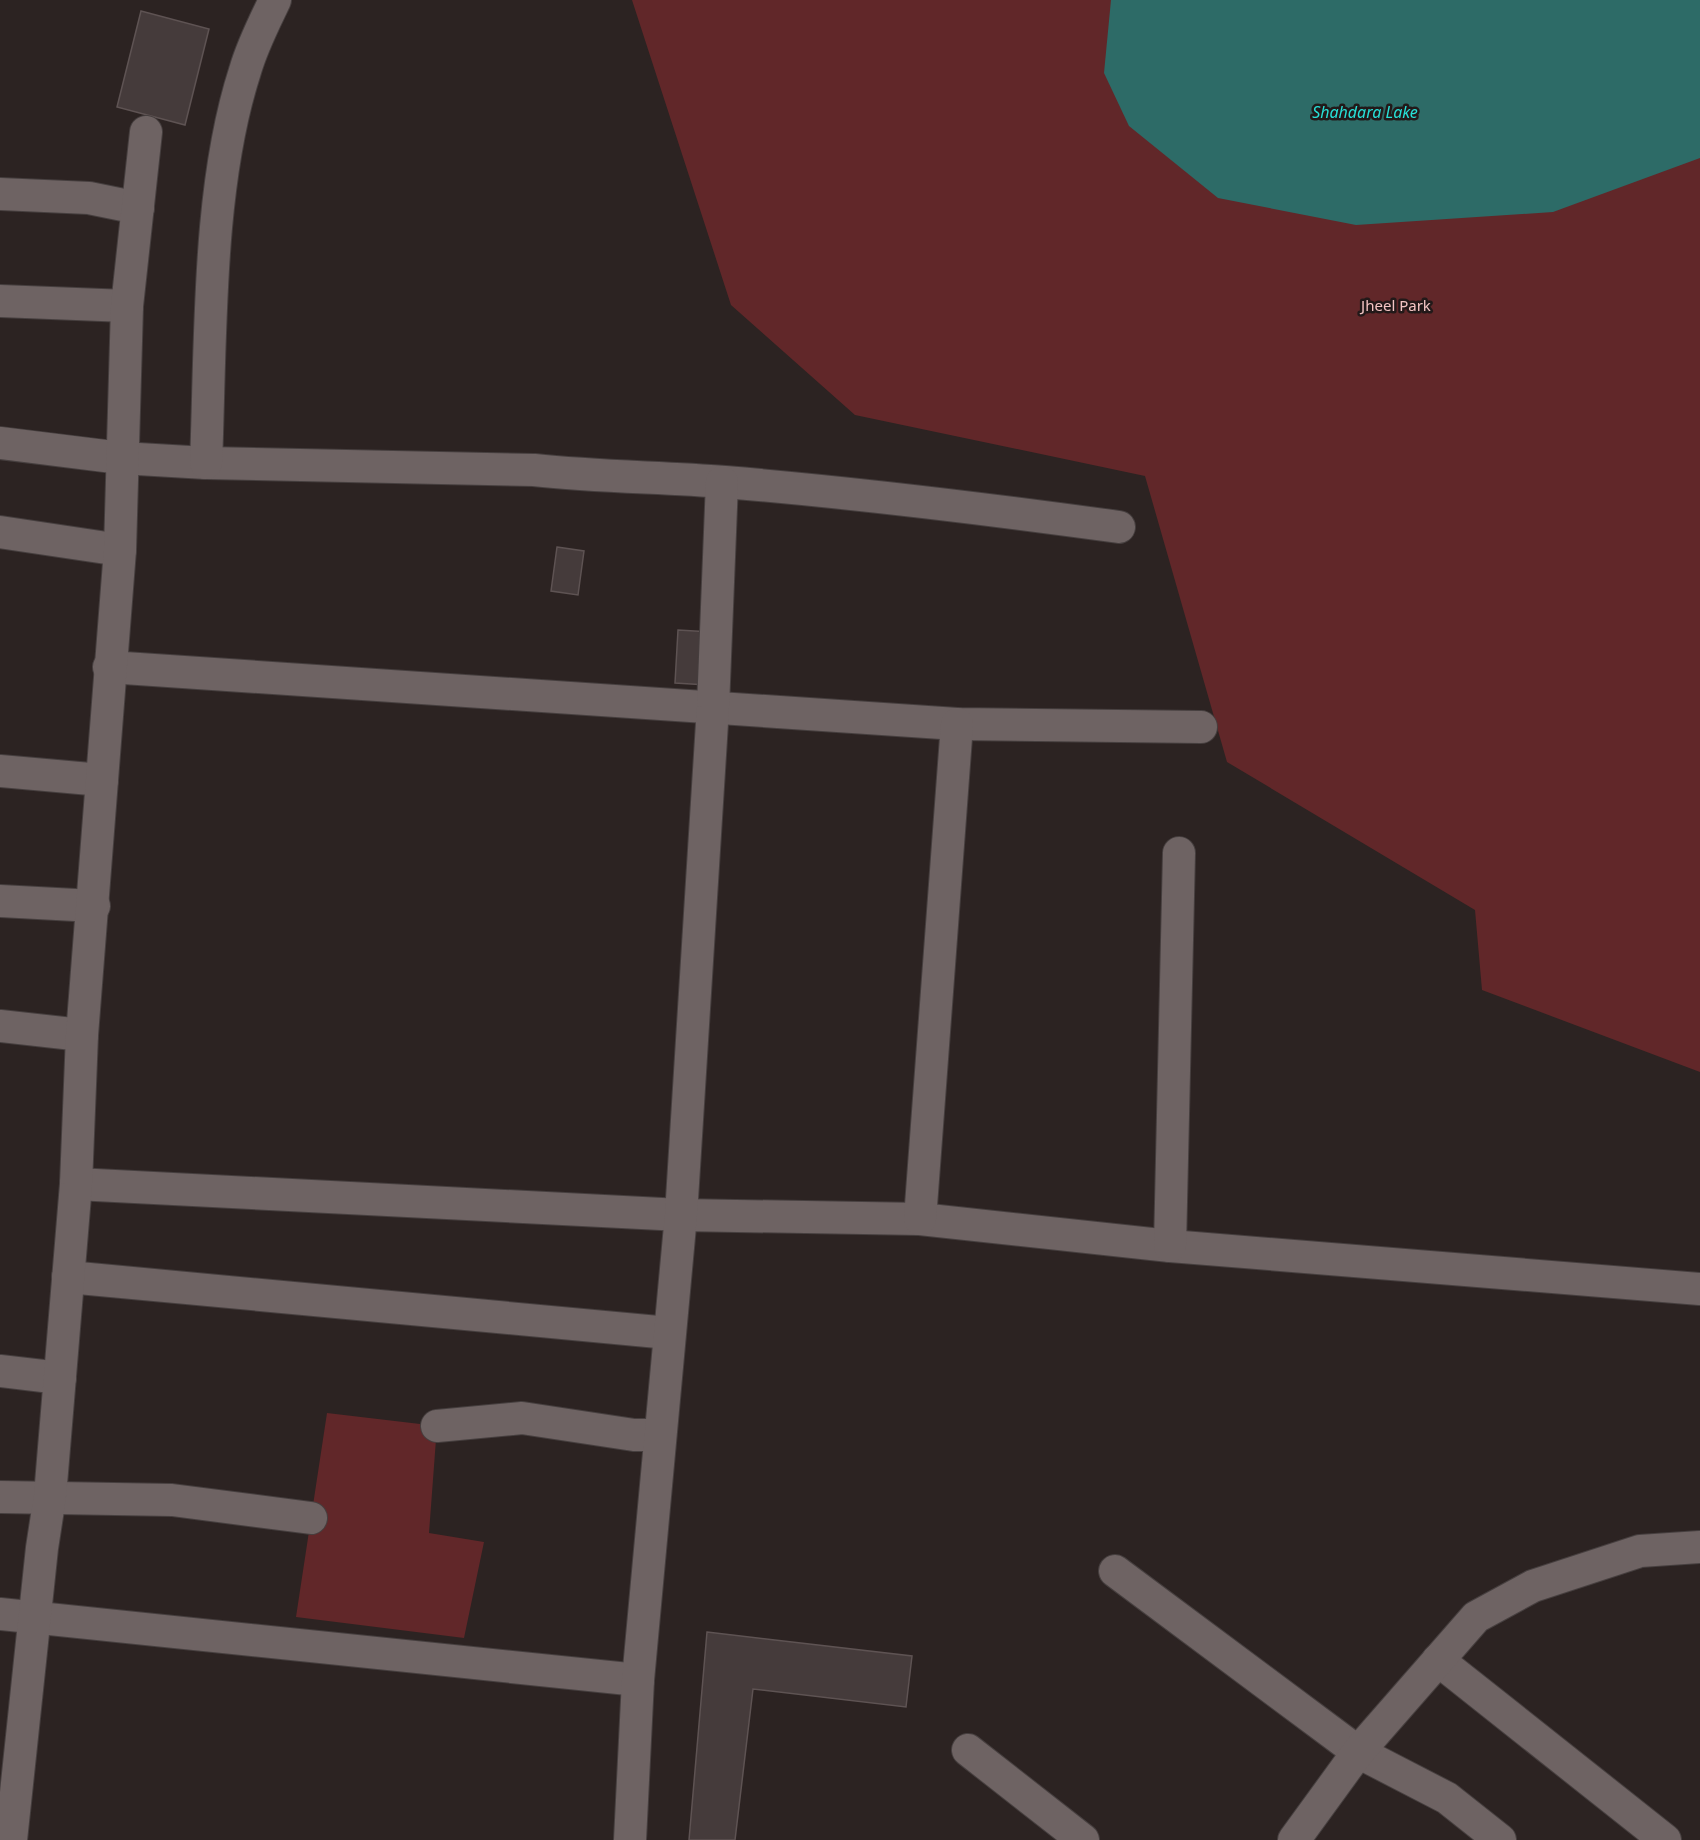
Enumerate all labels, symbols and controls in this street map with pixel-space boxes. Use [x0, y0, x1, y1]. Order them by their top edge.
water label: Shahdara Lake [1312, 101, 1418, 123]
park label: Jheel Park [1359, 295, 1431, 315]

